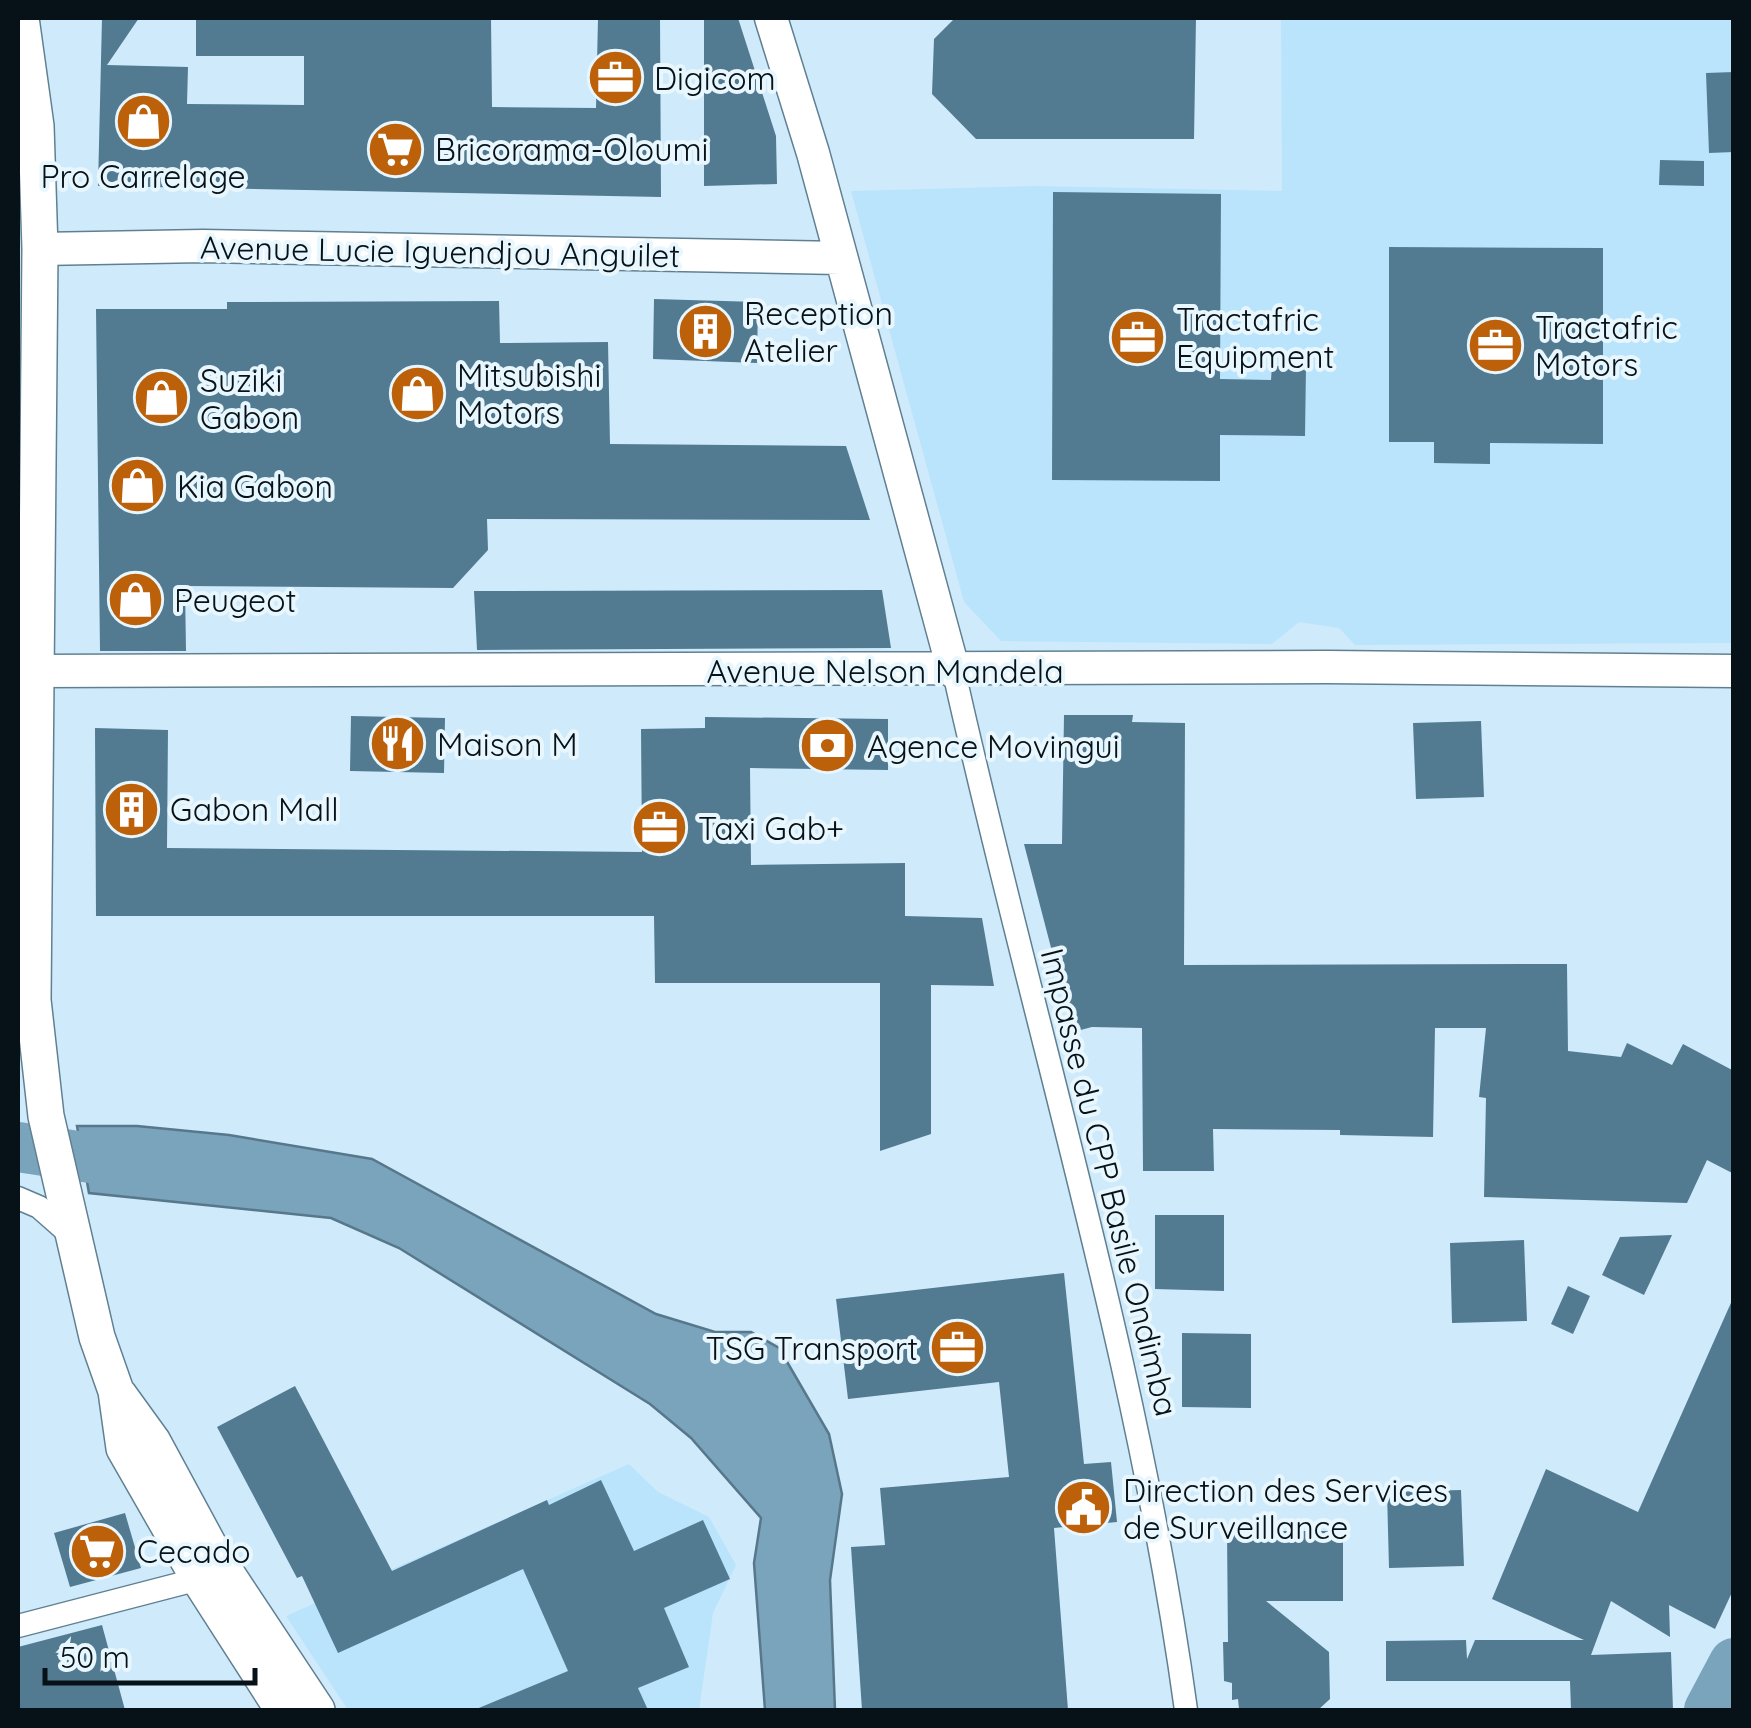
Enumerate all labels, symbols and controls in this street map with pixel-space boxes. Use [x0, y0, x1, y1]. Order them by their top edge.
office icon: Digicom [585, 48, 645, 108]
place label: Digicom [654, 58, 776, 98]
shop icon: Pro Carrelage [113, 92, 173, 152]
supermarket icon: Bricorama-Oloumi [366, 119, 426, 179]
place label: Bricorama-Oloumi [435, 129, 708, 169]
place label: Pro Carrelage [40, 156, 246, 196]
street label: Avenue Lucie Iguendjou Anguilet [199, 227, 681, 275]
place label: Reception Atelier [744, 293, 893, 370]
place label: Tractafric Equipment [1176, 299, 1334, 376]
building icon: Reception Atelier [675, 301, 735, 361]
office icon: Tractafric Equipment [1107, 307, 1167, 367]
place label: Tractafric Motors [1535, 307, 1678, 384]
office icon: Tractafric Motors [1466, 315, 1526, 375]
place label: Mitsubishi Motors [457, 355, 601, 432]
place label: Suziki Gabon [200, 360, 299, 437]
shop icon: Mitsubishi Motors [388, 363, 448, 423]
shop icon: Suziki Gabon [131, 368, 191, 428]
shop icon: Kia Gabon [108, 456, 168, 516]
place label: Kia Gabon [177, 466, 333, 506]
shop icon: Peugeot [105, 570, 165, 630]
place label: Peugeot [174, 580, 296, 620]
street label: Avenue Nelson Mandela [706, 651, 1064, 691]
restaurant icon: Maison M [368, 714, 428, 774]
bank icon: Agence Movingui [798, 716, 858, 776]
place label: Maison M [437, 724, 578, 764]
place label: Agence Movingui [867, 726, 1120, 766]
building icon: Gabon Mall [101, 779, 161, 839]
place label: Gabon Mall [170, 789, 339, 829]
office icon: Taxi Gab+ [629, 798, 689, 858]
place label: Taxi Gab+ [698, 808, 844, 848]
street label: Impasse du CPP Basile Ondimba [1032, 944, 1188, 1420]
office icon: TSG Transport [927, 1318, 987, 1378]
place label: TSG Transport [706, 1328, 918, 1368]
place label: Direction des Services de Surveillance [1123, 1470, 1448, 1547]
public building icon: Direction des Services de Surveillance [1054, 1478, 1114, 1538]
supermarket icon: Cecado [68, 1521, 128, 1581]
place label: Cecado [137, 1531, 251, 1571]
scale bar [45, 1623, 255, 1685]
text: 50 m [60, 1638, 130, 1676]

